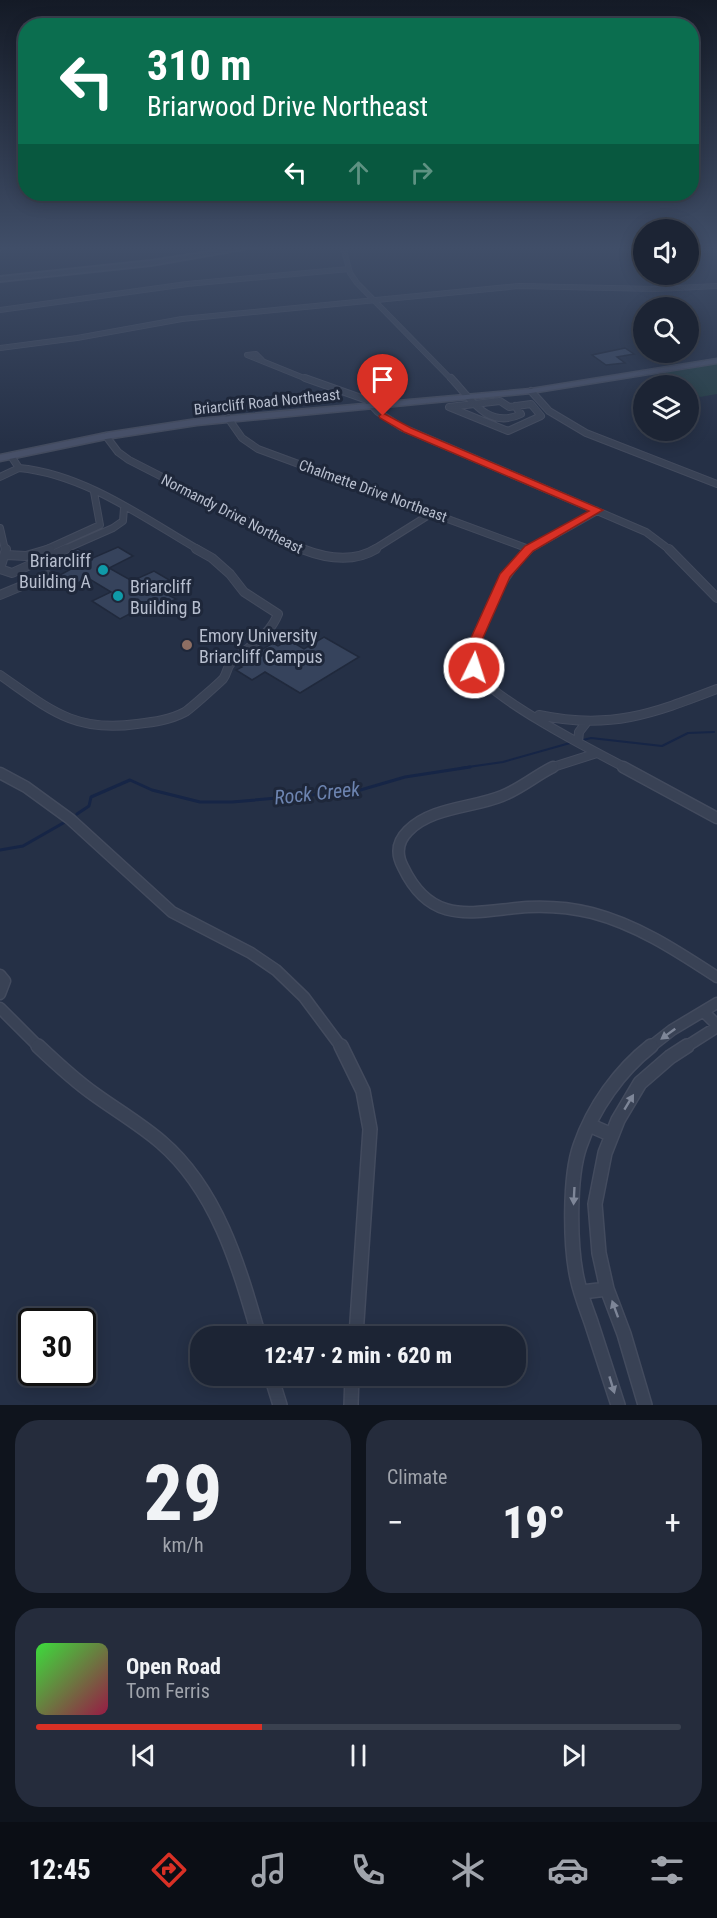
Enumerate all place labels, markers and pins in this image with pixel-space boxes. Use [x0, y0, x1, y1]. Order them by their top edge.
pin [357, 354, 408, 416]
place label: Briarcliff Building A [19, 550, 92, 592]
marker: Briarcliff Building A [96, 563, 110, 577]
place label: Briarcliff Building B [130, 576, 201, 618]
marker: Briarcliff Building B [111, 589, 125, 603]
place label: Emory University Briarcliff Campus [199, 625, 323, 667]
marker: Emory University Briarcliff Campus [180, 638, 194, 652]

